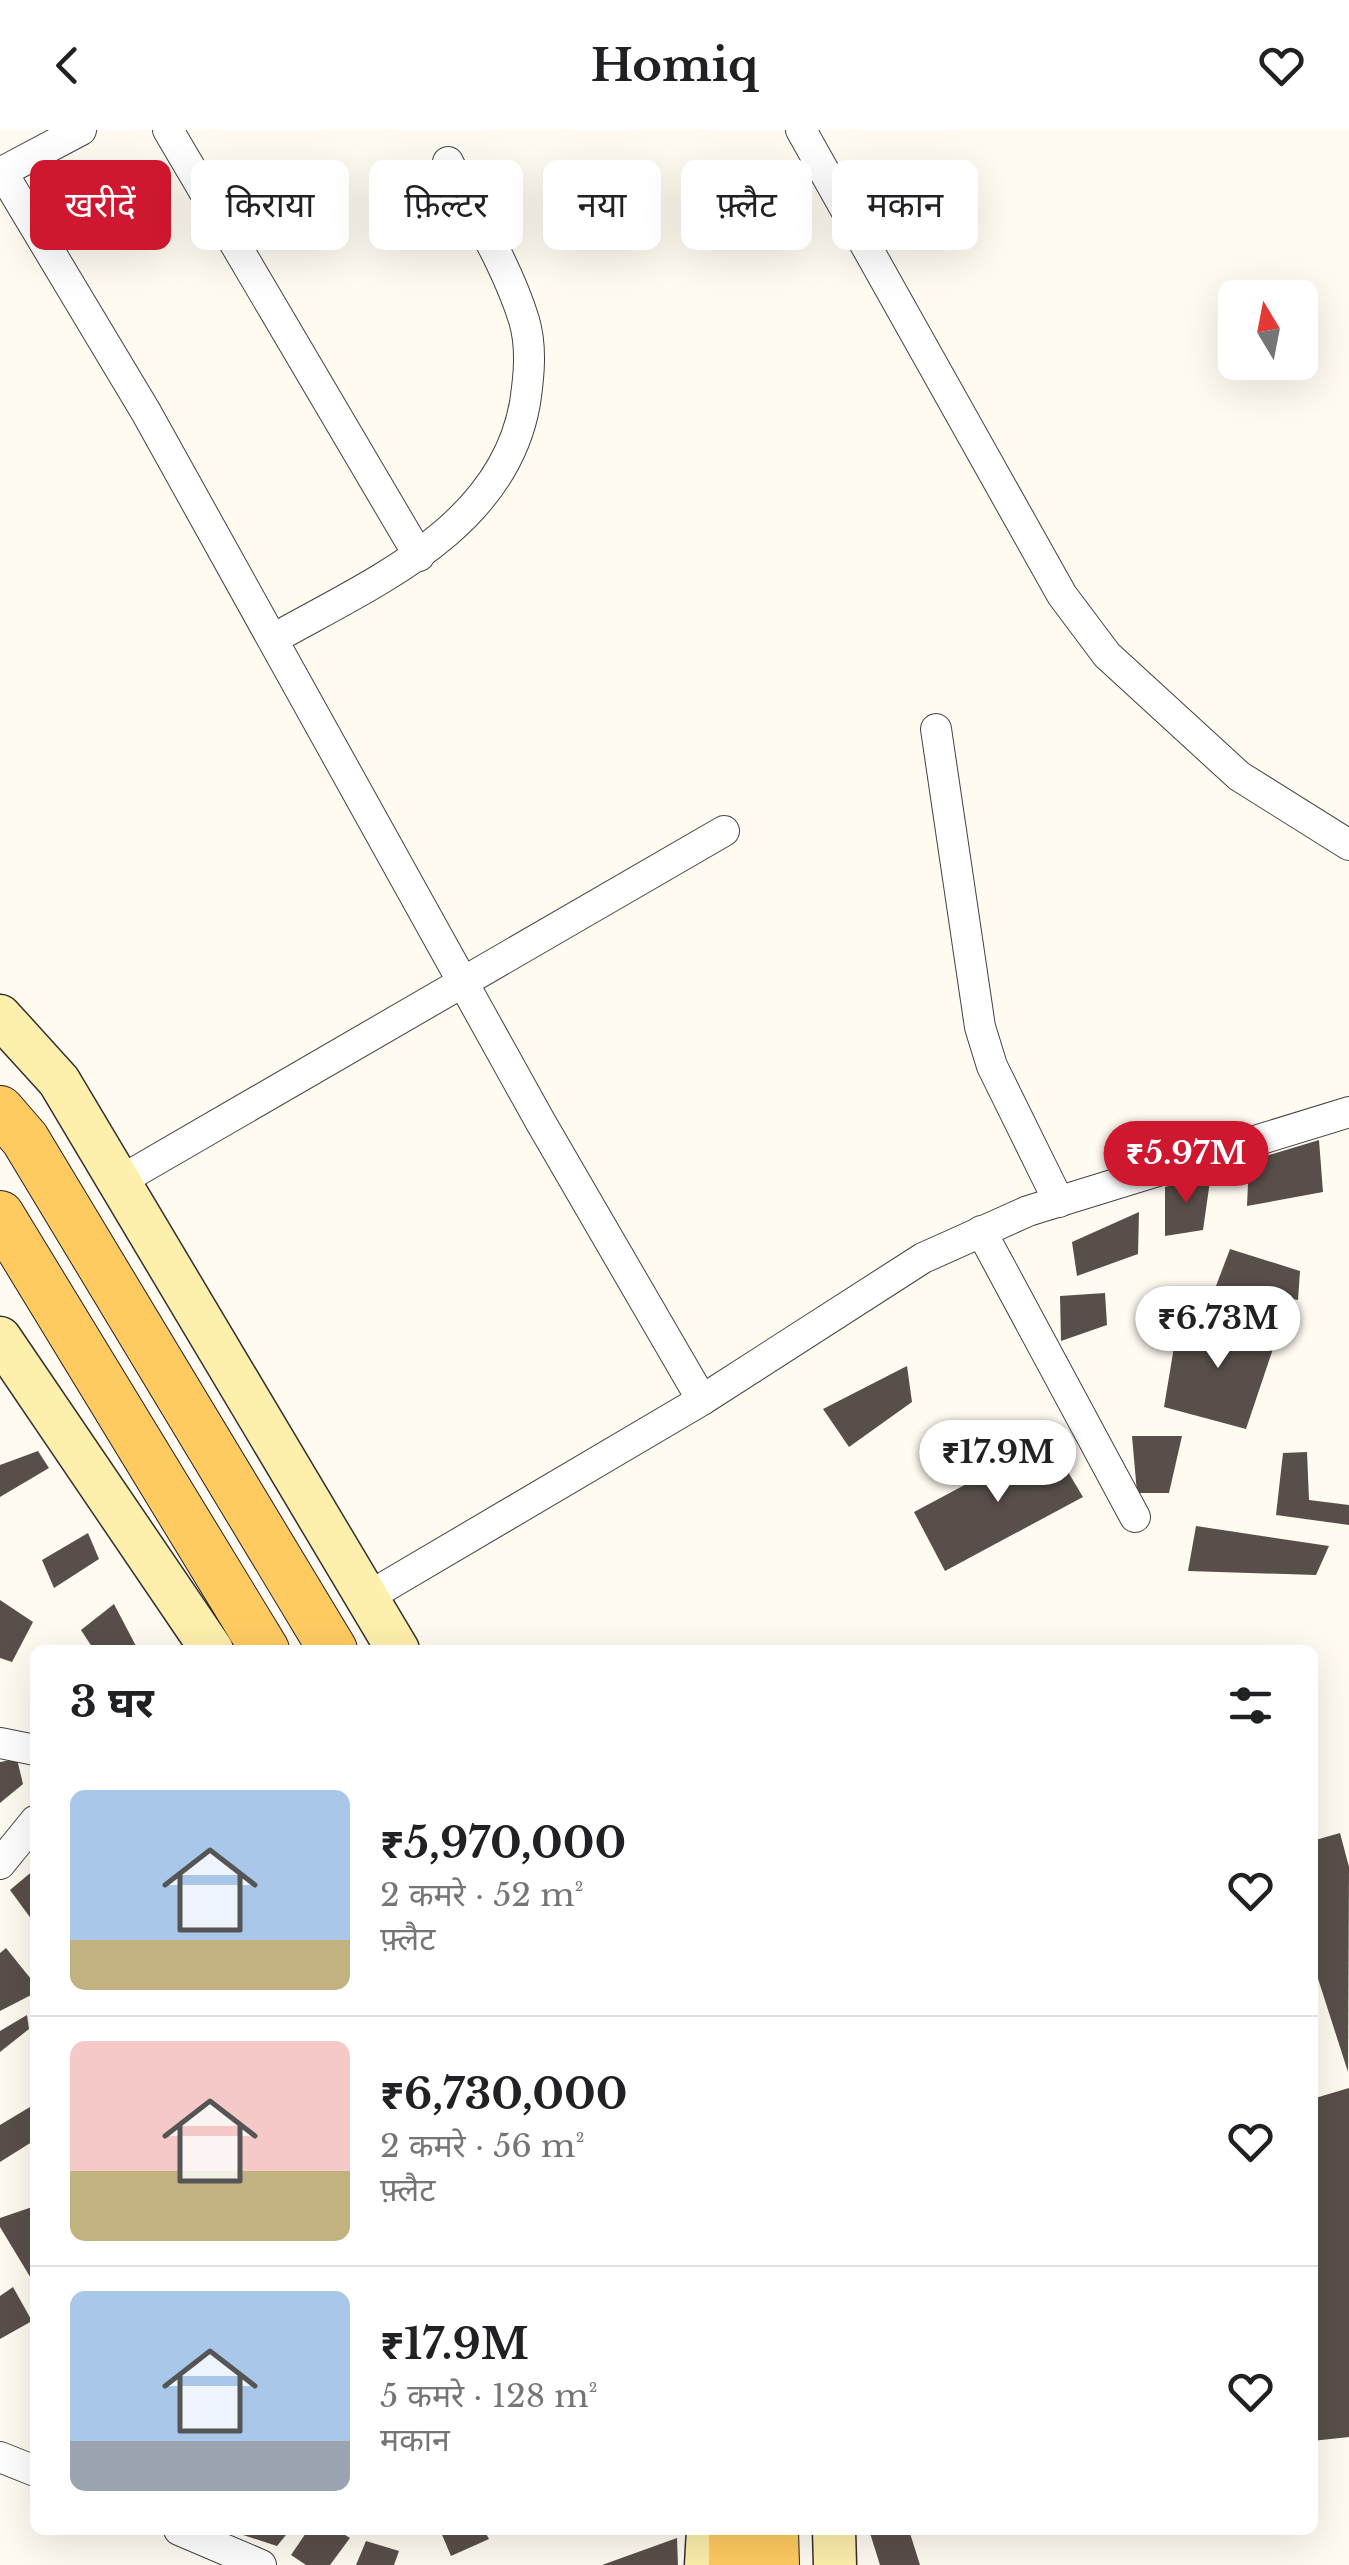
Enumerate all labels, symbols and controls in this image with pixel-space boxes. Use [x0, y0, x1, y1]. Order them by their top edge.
text: Homiq [591, 37, 758, 93]
icon: back [40, 38, 95, 93]
icon: heart [1254, 38, 1309, 93]
chip: खरीदें [30, 160, 171, 250]
chip: किराया [191, 160, 349, 250]
chip: फ़िल्टर [369, 160, 523, 250]
chip: नया [543, 160, 661, 250]
chip: फ़्लैट [681, 160, 812, 250]
chip: मकान [832, 160, 978, 250]
north arrow [1218, 280, 1318, 380]
map controls [1218, 280, 1318, 380]
pin: ₹5.97M [1105, 1121, 1267, 1206]
text: ₹5.97M [1126, 1133, 1246, 1173]
pin: ₹6.73M [1137, 1286, 1299, 1371]
text: ₹6.73M [1157, 1298, 1279, 1338]
pin: ₹17.9M [917, 1420, 1079, 1505]
text: ₹17.9M [941, 1432, 1055, 1472]
text: 3 घर [70, 1676, 154, 1728]
icon: filters [1223, 1678, 1278, 1733]
text: ₹5,970,000 [380, 1817, 626, 1869]
icon: home [150, 1830, 270, 1950]
icon: heart [1223, 1863, 1278, 1918]
text: 2 कमरे · 52 m² [380, 1875, 584, 1915]
text: फ़्लैट [380, 1919, 435, 1959]
text: ₹6,730,000 [380, 2068, 627, 2120]
icon: home [150, 2081, 270, 2201]
icon: heart [1223, 2114, 1278, 2169]
text: 2 कमरे · 56 m² [380, 2126, 585, 2166]
text: फ़्लैट [380, 2170, 435, 2210]
text: ₹17.9M [380, 2318, 529, 2370]
icon: home [150, 2331, 270, 2451]
icon: heart [1223, 2364, 1278, 2419]
text: 5 कमरे · 128 m² [380, 2376, 598, 2416]
text: मकान [380, 2420, 450, 2460]

